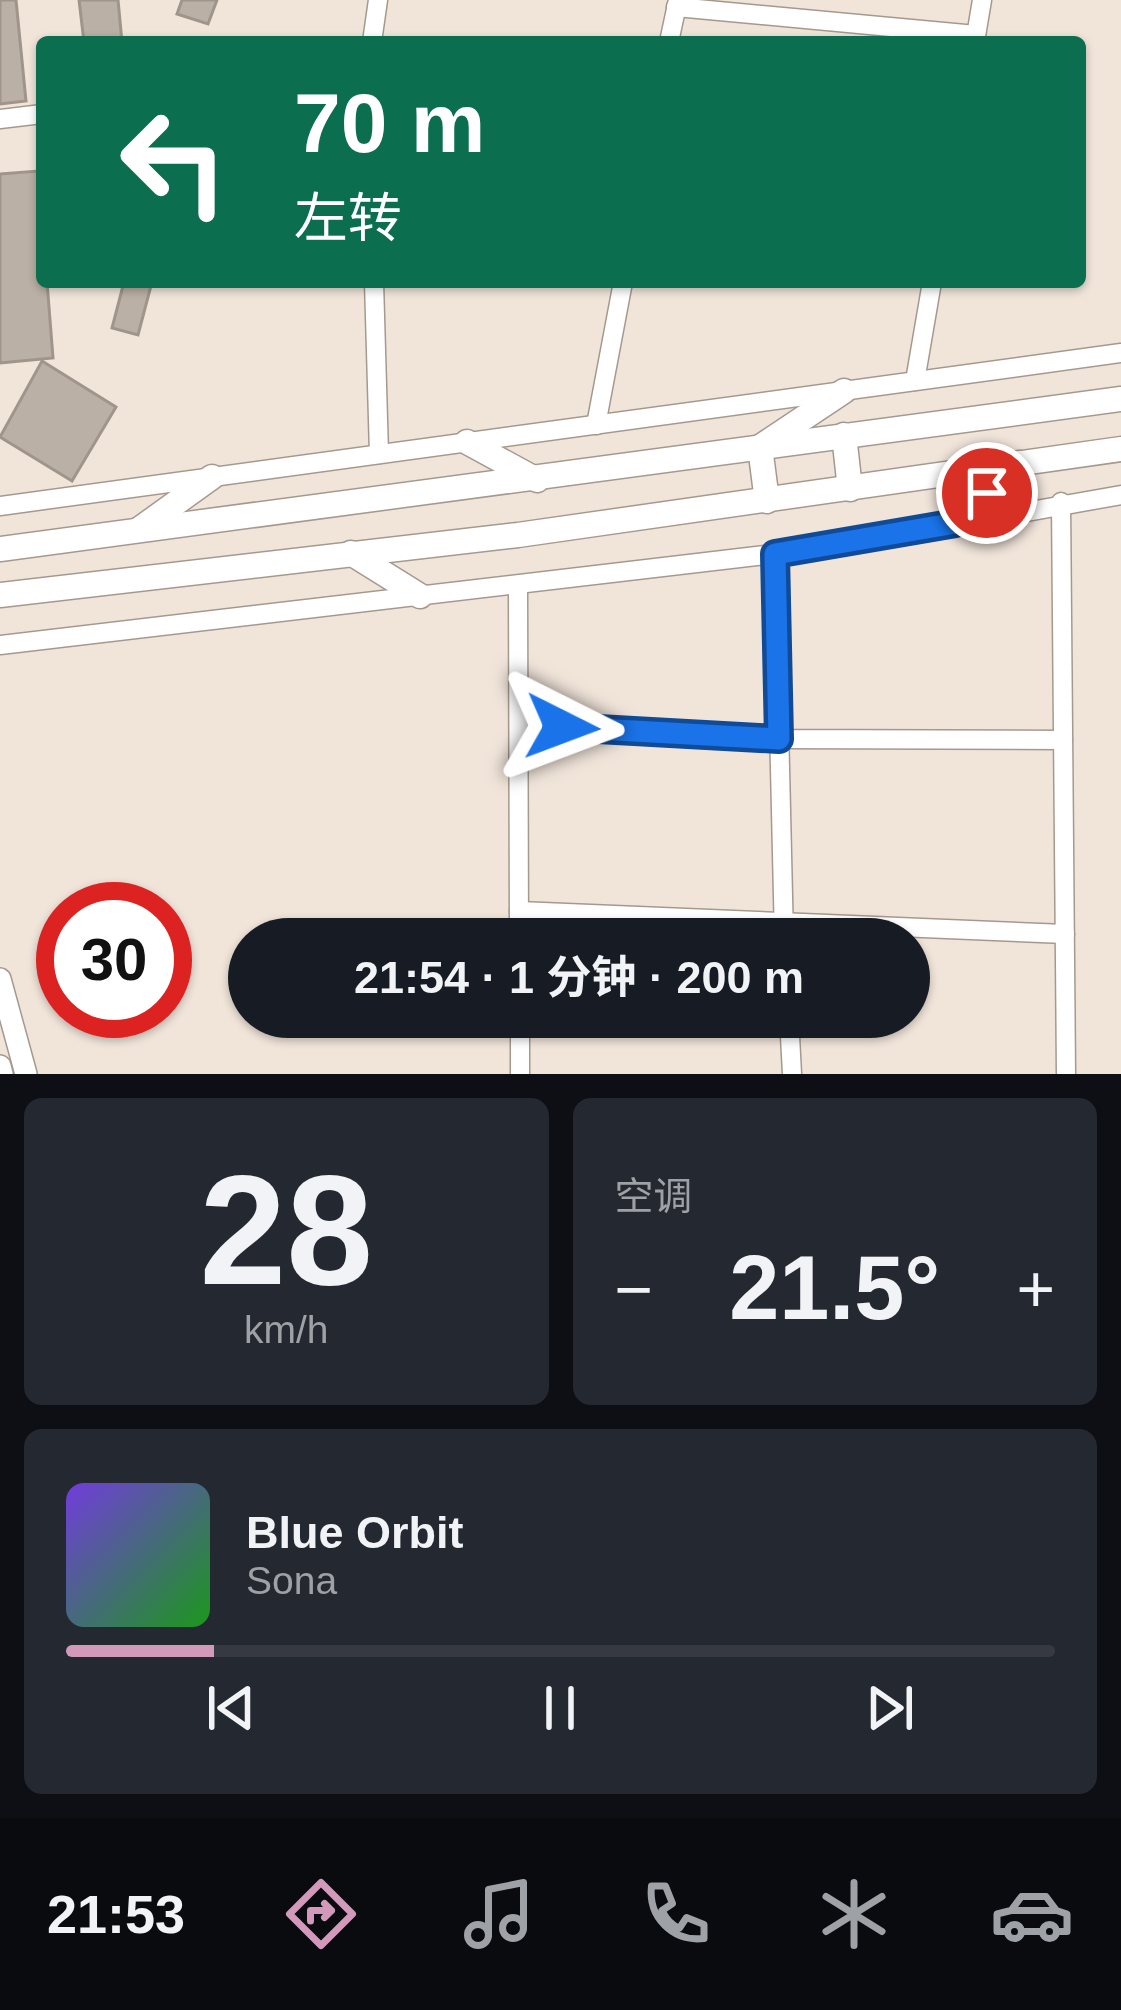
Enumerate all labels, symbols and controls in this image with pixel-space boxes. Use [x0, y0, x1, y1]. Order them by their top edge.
text: 70 m [294, 76, 485, 170]
icon: left [96, 84, 252, 240]
text: 左转 [294, 188, 402, 248]
pin [936, 442, 1038, 544]
icon: arrive [954, 460, 1020, 526]
position arrow [499, 664, 625, 790]
speed limit sign: 30 [36, 882, 192, 1038]
text: 21:54 · 1 分钟 · 200 m [354, 952, 804, 1003]
text: 28 [199, 1143, 373, 1317]
text: 空调 [615, 1175, 693, 1218]
text: 21.5° [729, 1238, 940, 1338]
text: − [615, 1252, 653, 1326]
text: + [1016, 1252, 1055, 1326]
text: km/h [244, 1308, 329, 1351]
text: Blue Orbit [246, 1507, 464, 1558]
text: Sona [246, 1559, 337, 1602]
icon: previous [198, 1675, 264, 1741]
icon: pause [527, 1675, 593, 1741]
icon: next [857, 1675, 923, 1741]
icon: directions [279, 1872, 363, 1956]
icon: music [457, 1872, 541, 1956]
icon: phone [634, 1872, 718, 1956]
icon: climate [812, 1872, 896, 1956]
icon: car [990, 1872, 1074, 1956]
text: 21:53 [47, 1884, 185, 1944]

